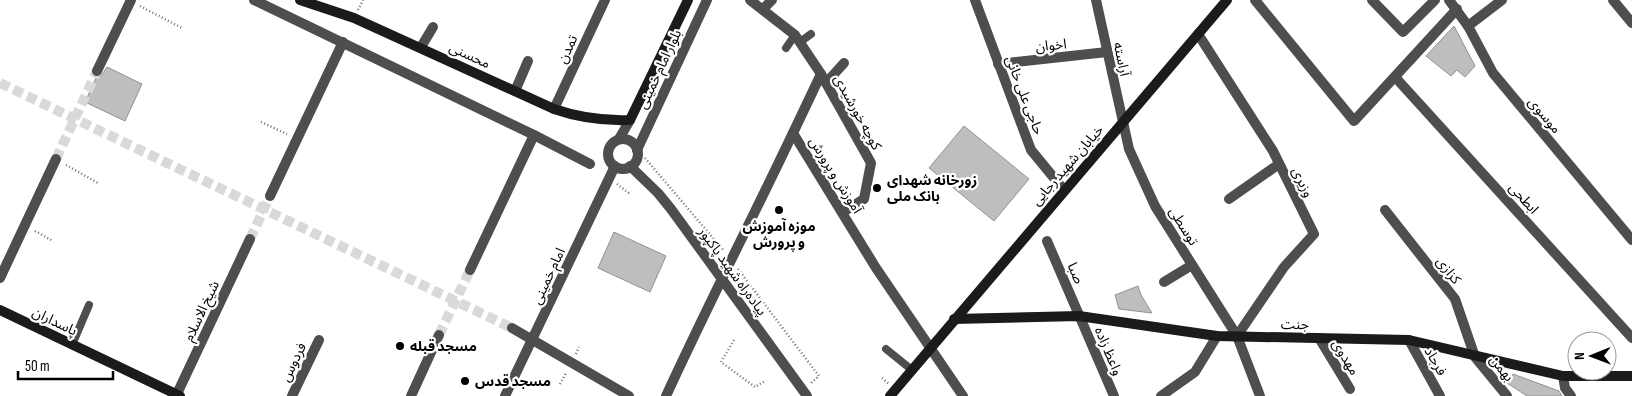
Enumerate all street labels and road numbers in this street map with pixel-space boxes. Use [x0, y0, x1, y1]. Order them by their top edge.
street label: بلوار امام خمینی [634, 27, 687, 112]
street label: تمدن [554, 32, 581, 66]
street label: اخوان [1035, 35, 1067, 56]
street label: محسنی [447, 39, 493, 72]
street label: آراسته [1110, 41, 1134, 79]
street label: حاجی علی خانی [1002, 53, 1047, 137]
street label: کوچه خورشیدی [829, 72, 885, 154]
street label: موسوی [1525, 94, 1565, 137]
street label: خیابان شهید رجایی [1028, 121, 1107, 209]
street label: آموزش و پرورش [804, 134, 866, 218]
street label: وزیری [1288, 164, 1317, 200]
street label: ابطحی [1505, 179, 1542, 217]
street label: توسطی [1165, 204, 1202, 249]
street label: پیاده‌راه شهید پاکپور [693, 223, 771, 320]
street label: امام خمینی [528, 245, 571, 308]
street label: کزازی [1433, 253, 1465, 288]
street label: صبا [1064, 260, 1088, 287]
street label: شیخ الاسلام [180, 278, 225, 345]
street label: پاسداران [29, 303, 80, 341]
street label: جنت [1281, 316, 1309, 333]
street label: واعظ زاده [1091, 324, 1126, 378]
street label: مهدوی [1328, 336, 1363, 378]
street label: فردوس [277, 340, 310, 384]
street label: فرجاد [1421, 344, 1450, 379]
street label: بهمن [1486, 352, 1518, 385]

